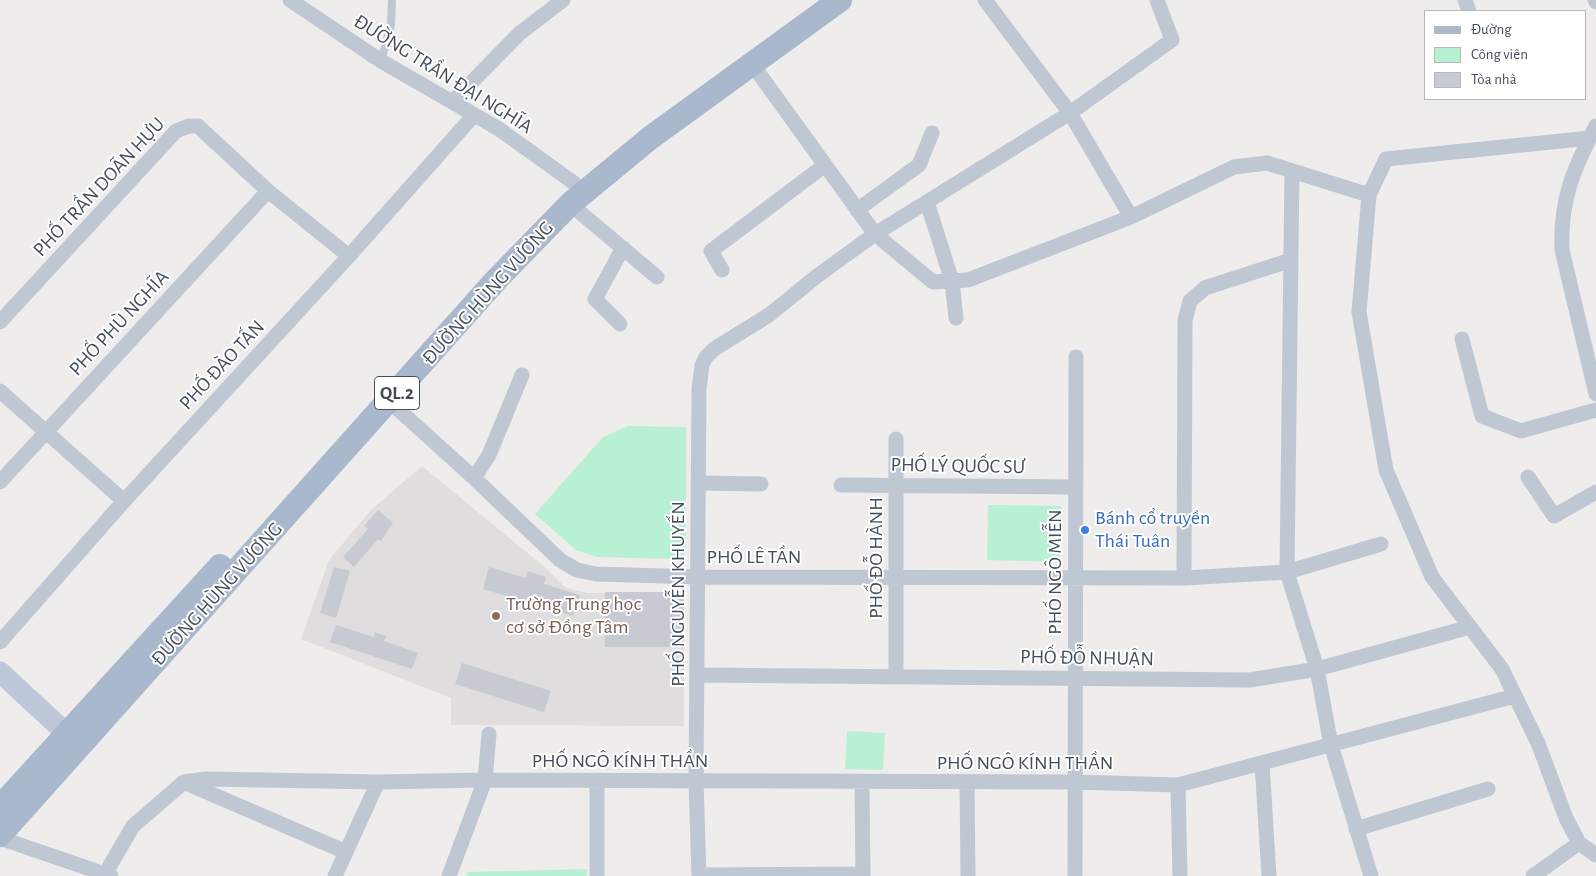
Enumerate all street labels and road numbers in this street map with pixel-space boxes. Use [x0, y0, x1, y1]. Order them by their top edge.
street label: ĐƯỜNG TRẦN ĐẠI NGHĨA [349, 9, 537, 139]
street label: PHỐ TRẦN DOÃN HỰU [28, 112, 170, 262]
street label: ĐƯỜNG HÙNG VƯƠNG [417, 216, 559, 370]
street label: PHỐ PHÙ NGHĨA [64, 265, 174, 381]
street label: PHỐ ĐÀO TẤN [174, 315, 270, 415]
road number: QL.2 [374, 376, 420, 409]
street label: PHỐ LÝ QUỐC SƯ [890, 453, 1026, 479]
street label: PHỐ ĐỖ HÀNH [864, 497, 888, 619]
street label: PHỐ NGUYỄN KHUYẾN [666, 501, 690, 687]
street label: PHỐ NGÔ MIỄN [1043, 509, 1067, 635]
street label: ĐƯỜNG HÙNG VƯƠNG [146, 517, 288, 671]
street label: PHỐ LÊ TẦN [707, 545, 801, 569]
street label: PHỐ ĐỖ NHUẬN [1020, 645, 1154, 671]
street label: PHỐ NGÔ KÍNH THẦN [532, 749, 708, 773]
street label: PHỐ NGÔ KÍNH THẦN [937, 751, 1113, 775]

